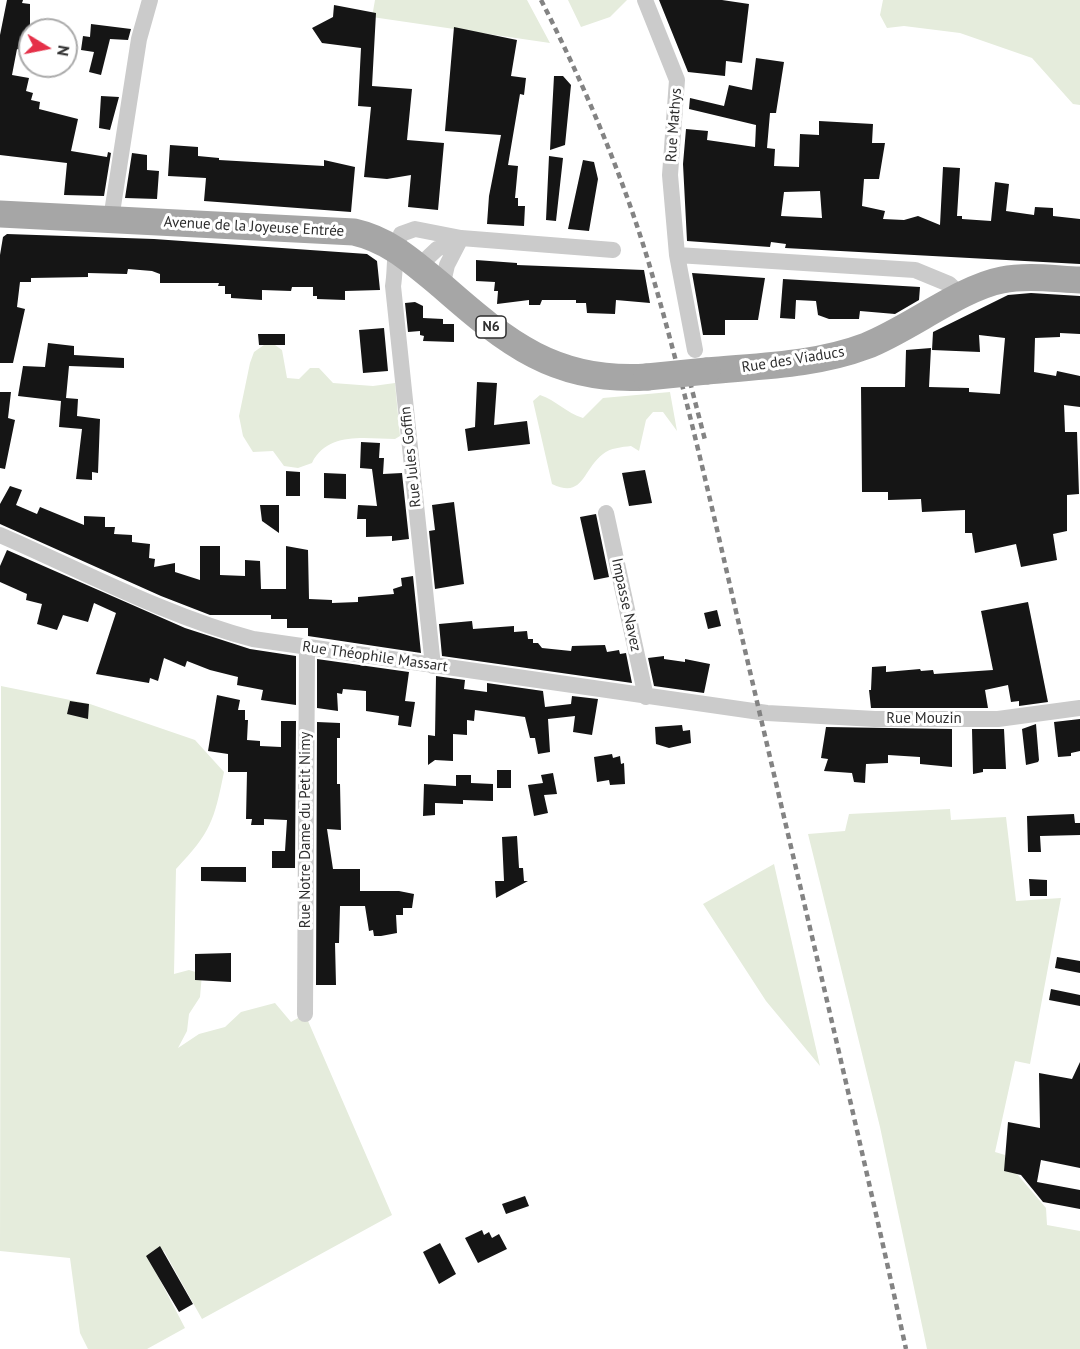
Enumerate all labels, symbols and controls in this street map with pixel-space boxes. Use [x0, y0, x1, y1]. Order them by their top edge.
north arrow [18, 18, 78, 78]
text: N [53, 44, 75, 58]
street label: Rue Mathys [662, 87, 686, 163]
street label: Avenue de la Joyeuse Entrée [163, 213, 345, 241]
road number: N6 [476, 316, 506, 338]
street label: Rue des Viaducs [740, 343, 846, 377]
street label: Rue Jules Goffin [397, 406, 425, 508]
street label: Impasse Navez [607, 557, 645, 653]
street label: Rue Théophile Massart [301, 638, 449, 676]
street label: Rue Mouzin [886, 710, 962, 728]
street label: Rue Notre Dame du Petit Nimy [297, 732, 315, 928]

